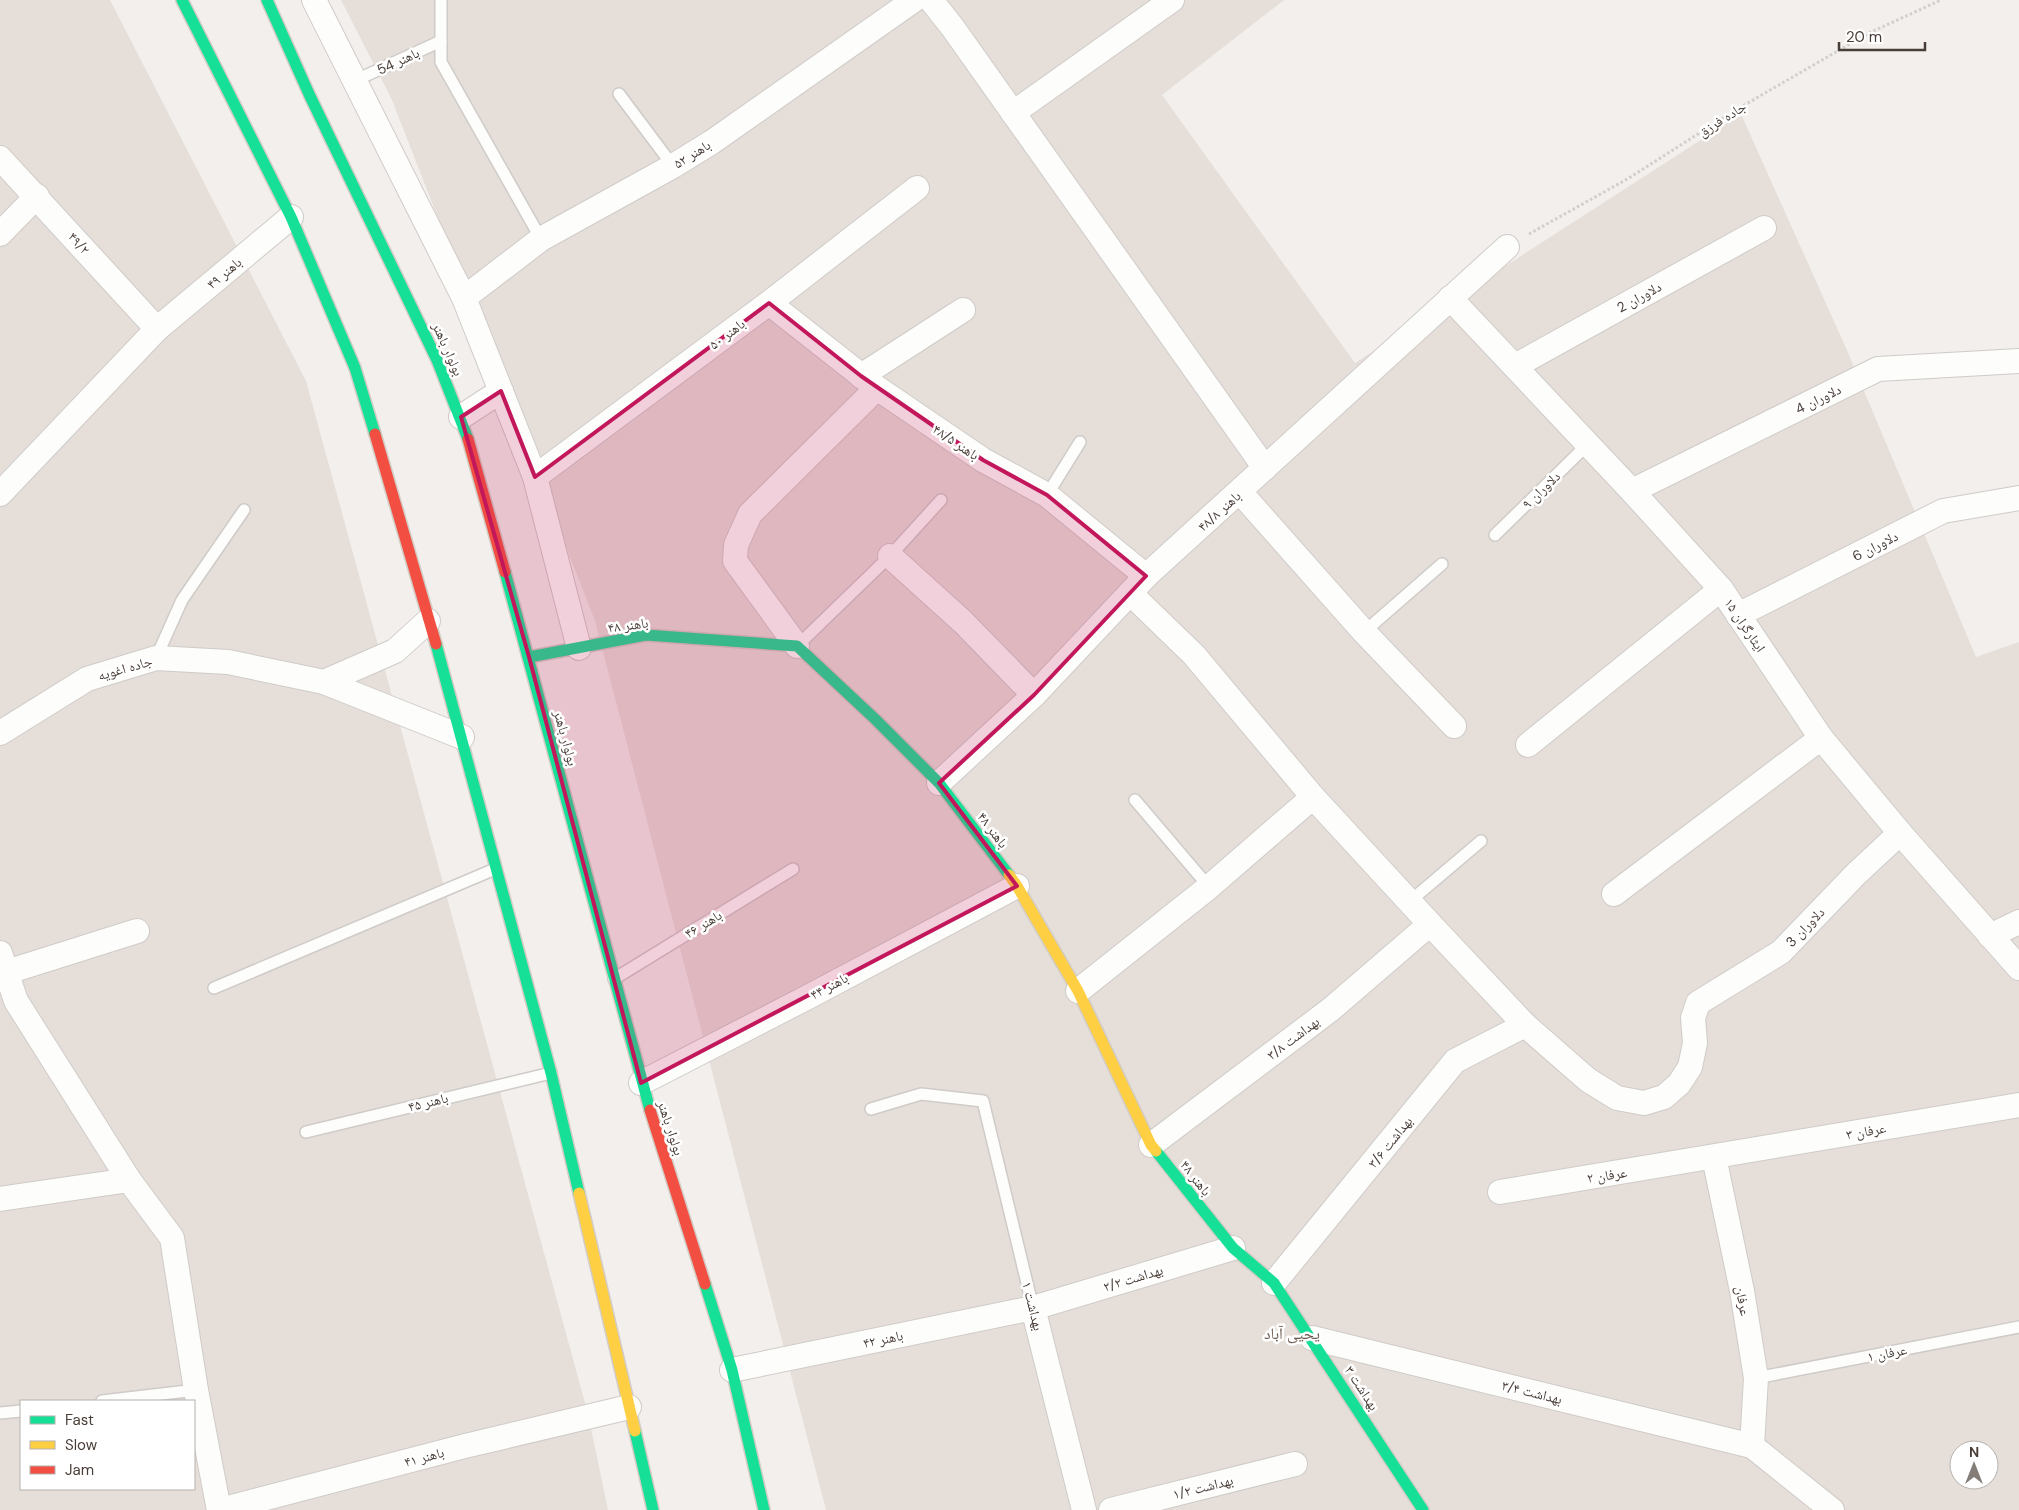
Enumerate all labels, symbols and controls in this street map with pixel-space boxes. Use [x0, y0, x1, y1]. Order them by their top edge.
scale bar [1839, 20, 1925, 52]
text: 20 m [1846, 27, 1882, 47]
street label: باهنر 54 [374, 43, 422, 79]
street label: جاده فرزق [1694, 97, 1750, 141]
street label: باهنر ۵۲ [670, 136, 714, 172]
street label: ۴۹/۲ [64, 228, 94, 258]
street label: باهنر ۴۹ [203, 253, 245, 293]
street label: دلاوران 2 [1613, 277, 1665, 317]
street label: باهنر ۵۰ [705, 315, 749, 353]
street label: بولوار باهنر [428, 319, 468, 379]
street label: دلاوران 4 [1792, 380, 1844, 418]
street label: باهنر ۴۸/۵ [929, 420, 983, 464]
street label: دلاوران ۹ [1518, 467, 1564, 513]
street label: باهنر ۴۸/۸ [1194, 487, 1245, 535]
street label: دلاوران 6 [1849, 527, 1901, 565]
street label: ایثارگران ۱۵ [1720, 595, 1770, 655]
street label: باهنر ۴۸ [607, 613, 649, 637]
street label: جاده اغویه [96, 652, 154, 684]
street label: بولوار باهنر [550, 707, 582, 768]
street label: باهنر ۴۸ [974, 808, 1012, 852]
street label: دلاوران 3 [1782, 903, 1828, 951]
street label: باهنر ۴۶ [681, 906, 725, 942]
street label: باهنر ۴۴ [807, 968, 851, 1003]
street label: بهداشت ۳/۸ [1263, 1012, 1323, 1064]
street label: باهنر ۴۵ [406, 1088, 450, 1116]
street label: بولوار باهنر [653, 1097, 688, 1158]
street label: بهداشت ۳/۶ [1364, 1112, 1416, 1172]
street label: عرفان ۳ [1845, 1119, 1887, 1143]
street label: باهنر ۴۸ [1176, 1156, 1216, 1200]
street label: عرفان ۲ [1586, 1163, 1628, 1187]
street label: بهداشت ۲/۲ [1101, 1260, 1165, 1296]
street label: بهداشت ۱ [1018, 1280, 1048, 1332]
street label: عرفان [1732, 1284, 1754, 1318]
district label: یحیی آباد [1264, 1323, 1320, 1344]
street label: باهنر ۴۲ [861, 1326, 905, 1352]
street label: عرفان ۱ [1865, 1340, 1909, 1366]
street label: بهداشت ۳ [1341, 1362, 1383, 1414]
street label: بهداشت ۳/۴ [1500, 1376, 1564, 1408]
legend [20, 1400, 195, 1490]
text: Fast [65, 1410, 94, 1430]
text: Slow [65, 1435, 98, 1455]
north arrow [1949, 1440, 1999, 1490]
street label: باهنر ۴۱ [402, 1443, 446, 1471]
text: N [1969, 1443, 1979, 1461]
text: Jam [65, 1460, 94, 1480]
street label: بهداشت ۱/۲ [1171, 1471, 1235, 1503]

